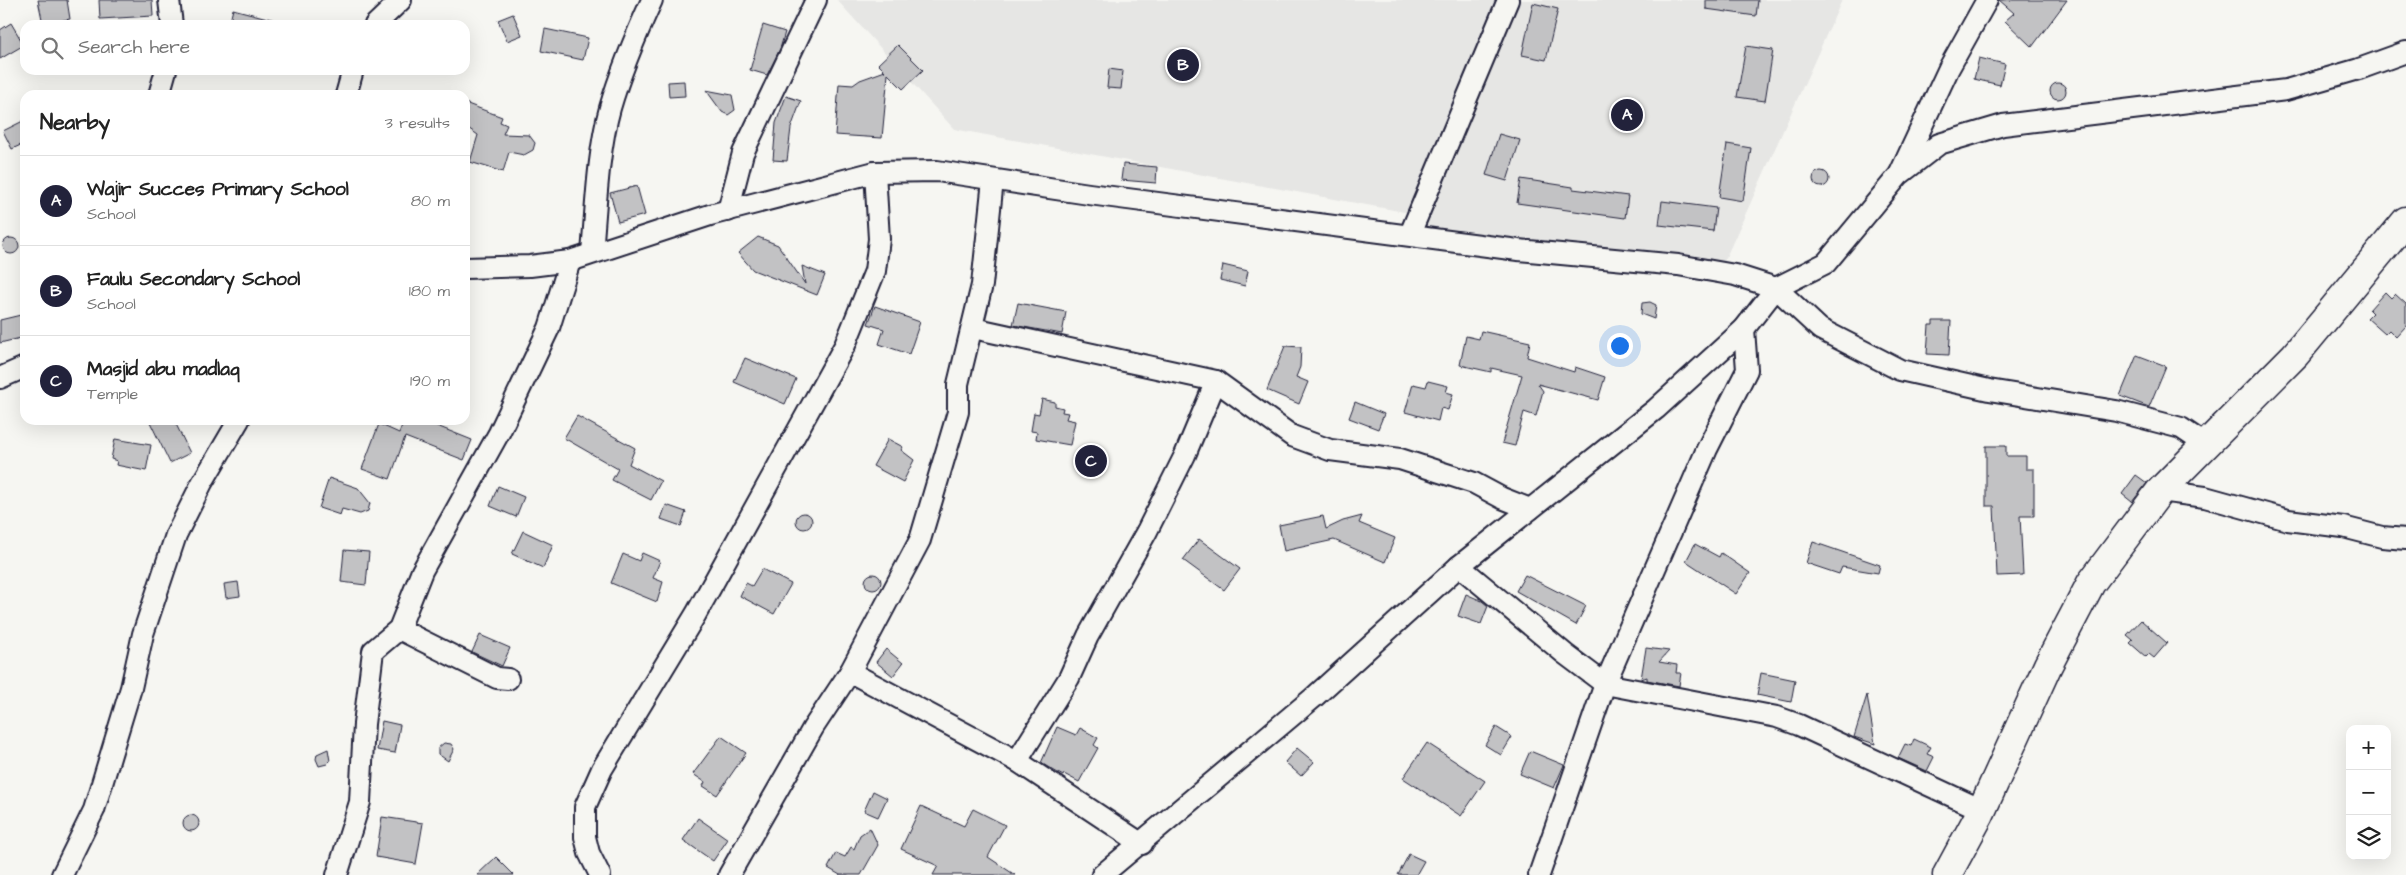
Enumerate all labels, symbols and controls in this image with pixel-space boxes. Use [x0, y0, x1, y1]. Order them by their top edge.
search box [20, 20, 470, 75]
icon: search [38, 34, 66, 62]
text: Search here [78, 34, 190, 61]
pin: B [1167, 46, 1199, 84]
pin: A [1611, 96, 1643, 134]
text: Nearby [40, 108, 110, 137]
text: 3 results [385, 112, 450, 134]
text: Wajir Succes Primary School [87, 176, 349, 203]
text: A [51, 190, 61, 212]
text: 80 m [411, 190, 450, 212]
text: School [87, 203, 136, 225]
text: Faulu Secondary School [87, 266, 300, 293]
text: B [50, 280, 62, 302]
text: 180 m [409, 280, 450, 302]
text: School [87, 293, 136, 315]
your location [1607, 333, 1633, 359]
text: Masjid abu madlaq [87, 356, 240, 383]
text: C [50, 370, 62, 392]
text: 190 m [410, 370, 450, 392]
text: Temple [87, 383, 138, 405]
pin: C [1075, 442, 1107, 480]
map controls [2346, 725, 2391, 860]
button: + [2346, 725, 2391, 770]
button: − [2346, 770, 2391, 815]
button: layers [2346, 815, 2391, 860]

